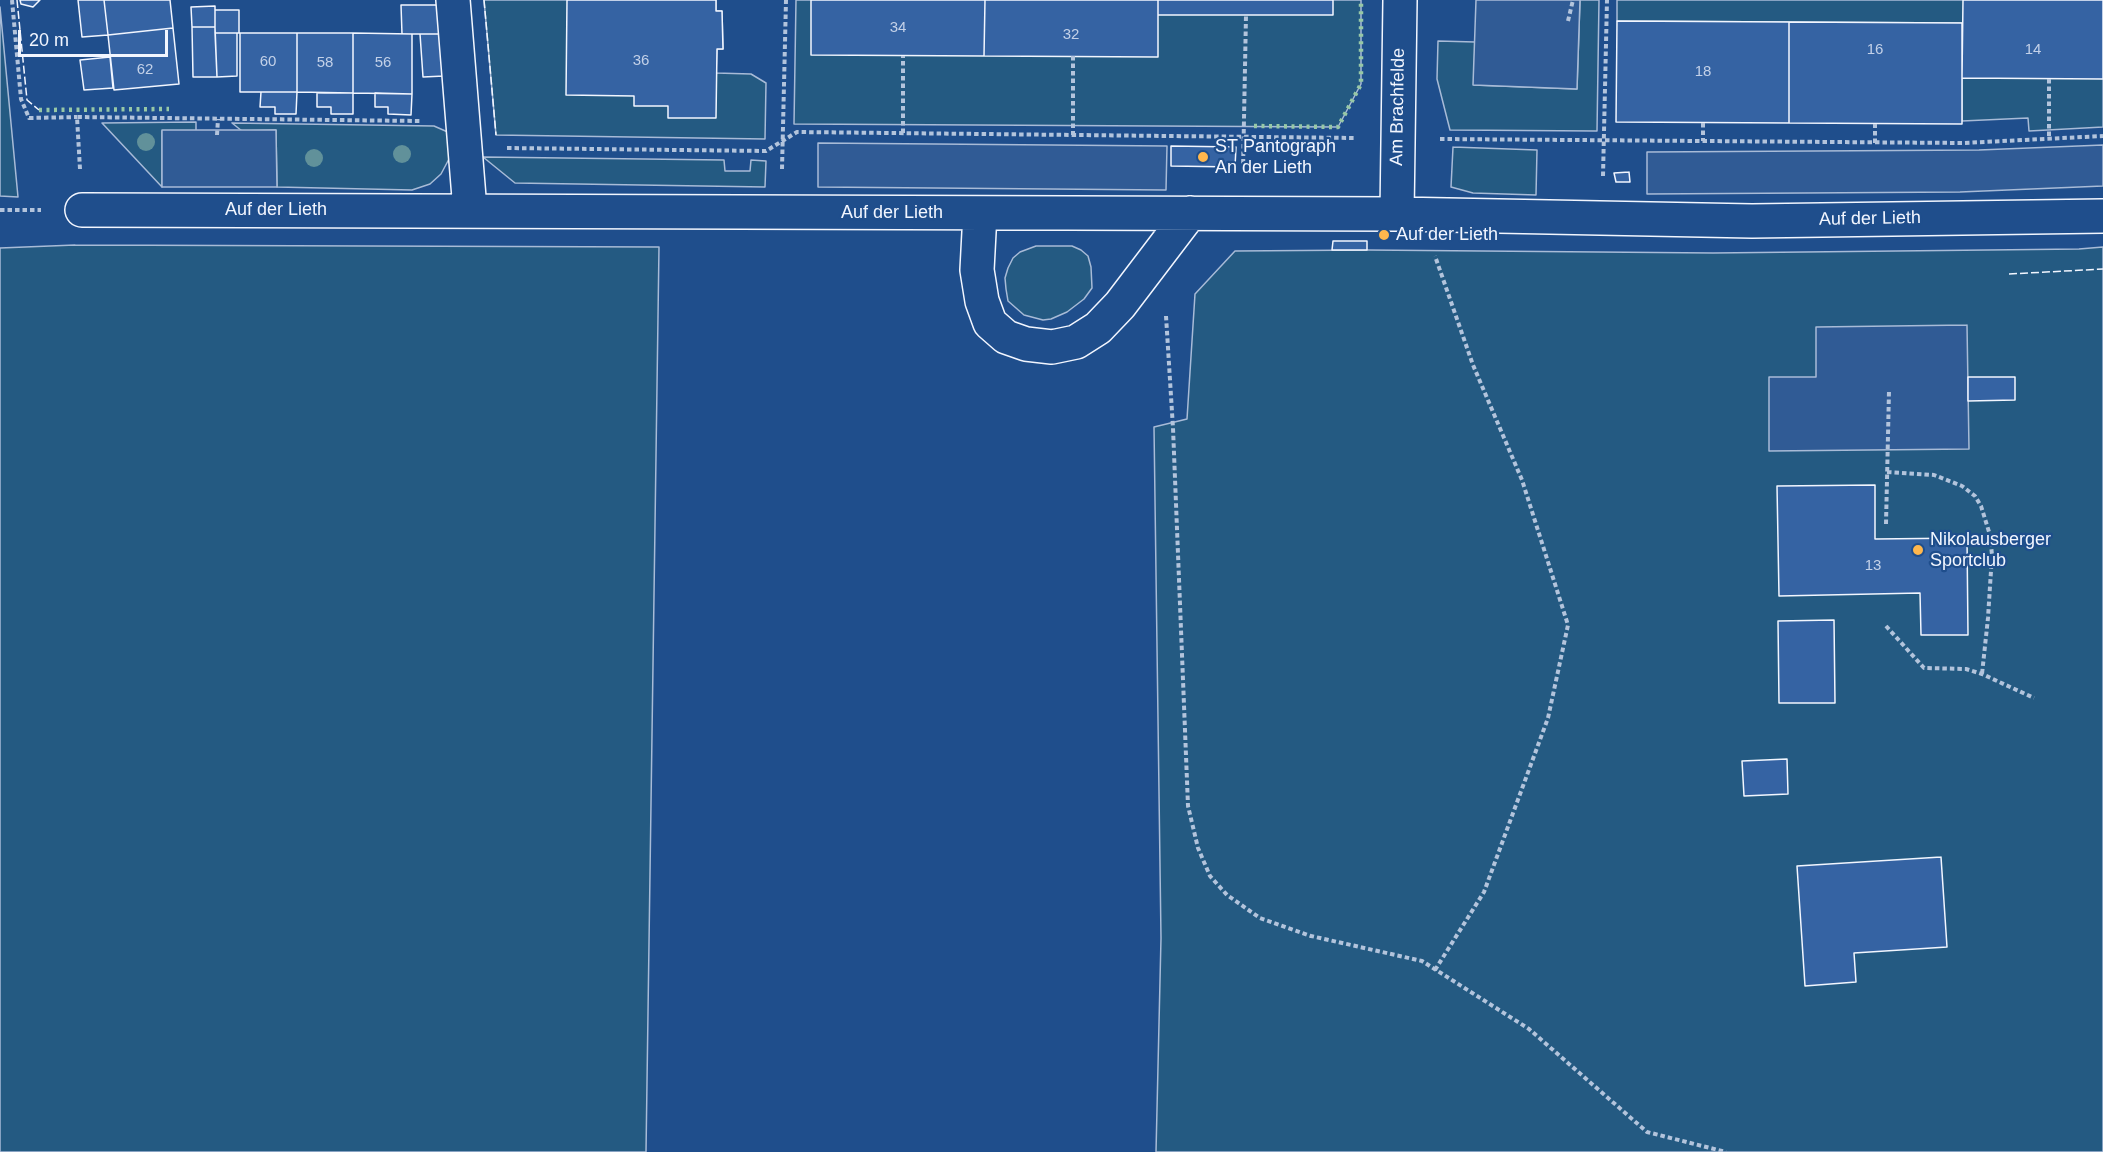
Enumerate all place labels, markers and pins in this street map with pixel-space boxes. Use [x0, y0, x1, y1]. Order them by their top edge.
place label: ST Pantograph An der Lieth [1215, 136, 1336, 178]
marker: ST Pantograph An der Lieth [1196, 150, 1210, 164]
place label: Auf der Lieth [1396, 224, 1498, 246]
marker: Auf der Lieth [1377, 228, 1391, 242]
place label: Nikolausberger Sportclub [1930, 529, 2051, 572]
marker: Nikolausberger Sportclub [1911, 543, 1925, 557]

